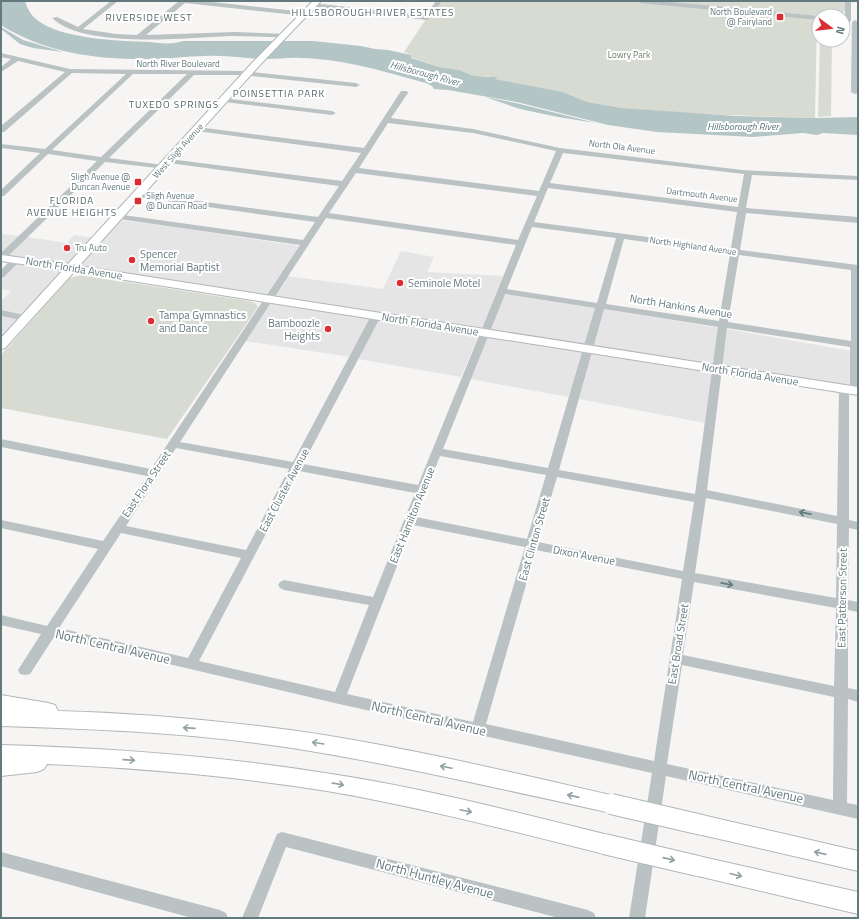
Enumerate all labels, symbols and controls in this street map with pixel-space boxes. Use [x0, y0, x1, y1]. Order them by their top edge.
district label: HILLSBOROUGH RIVER ESTATES [292, 5, 455, 20]
place label: North Boulevard @ Fairyland [710, 5, 772, 28]
north arrow [811, 8, 851, 48]
district label: RIVERSIDE WEST [105, 10, 193, 25]
marker: North Boulevard @ Fairyland [775, 12, 785, 22]
text: N [832, 25, 849, 36]
park label: Lowry Park [608, 48, 651, 61]
street label: North River Boulevard [136, 57, 220, 70]
water label: Hillsborough River [388, 57, 463, 90]
district label: POINSETTIA PARK [233, 86, 325, 101]
district label: TUXEDO SPRINGS [129, 97, 219, 112]
water label: Hillsborough River [707, 119, 781, 134]
street label: West Sligh Avenue [149, 120, 206, 181]
street label: North Ola Avenue [588, 136, 656, 157]
place label: Sligh Avenue @ Duncan Avenue [71, 170, 130, 193]
marker: Sligh Avenue @ Duncan Avenue [133, 177, 143, 187]
street label: Dartmouth Avenue [666, 184, 739, 205]
place label: Sligh Avenue @ Duncan Road [146, 189, 207, 212]
district label: FLORIDA AVENUE HEIGHTS [27, 193, 117, 220]
marker: Sligh Avenue @ Duncan Road [133, 196, 143, 206]
street label: North Highland Avenue [649, 233, 738, 258]
place label: Tru Auto [75, 241, 107, 254]
marker: Tru Auto [62, 243, 72, 253]
place label: Spencer Memorial Baptist [140, 246, 220, 275]
street label: North Florida Avenue [24, 252, 124, 284]
marker: Spencer Memorial Baptist [127, 255, 137, 265]
place label: Seminole Motel [408, 275, 480, 291]
marker: Seminole Motel [395, 278, 405, 288]
street label: North Hankins Avenue [629, 290, 734, 322]
place label: Tampa Gymnastics and Dance [159, 307, 246, 336]
street label: North Florida Avenue [380, 308, 480, 340]
place label: Bamboozle Heights [268, 315, 320, 344]
marker: Tampa Gymnastics and Dance [146, 316, 156, 326]
marker: Bamboozle Heights [323, 324, 333, 334]
street label: North Florida Avenue [700, 358, 800, 390]
street label: East Cluster Avenue [255, 445, 313, 535]
street label: East Flora Street [118, 447, 174, 520]
street label: East Hamilton Avenue [385, 464, 439, 566]
street label: East Clinton Street [514, 495, 554, 583]
one-way arrow [798, 509, 811, 517]
street label: Dixon Avenue [552, 541, 617, 569]
street label: East Patterson Street [833, 548, 851, 648]
one-way arrow [720, 580, 733, 588]
street label: East Broad Street [664, 602, 692, 685]
street label: North Central Avenue [54, 623, 172, 669]
street label: North Central Avenue [370, 695, 488, 741]
one-way arrow [183, 724, 196, 731]
one-way arrow [312, 739, 325, 747]
one-way arrow [122, 756, 135, 763]
one-way arrow [440, 763, 453, 771]
street label: North Central Avenue [687, 764, 805, 808]
one-way arrow [332, 781, 345, 789]
one-way arrow [566, 791, 579, 799]
one-way arrow [459, 807, 472, 815]
one-way arrow [814, 848, 827, 856]
street label: North Huntley Avenue [374, 853, 496, 903]
one-way arrow [662, 856, 675, 863]
one-way arrow [729, 872, 742, 879]

